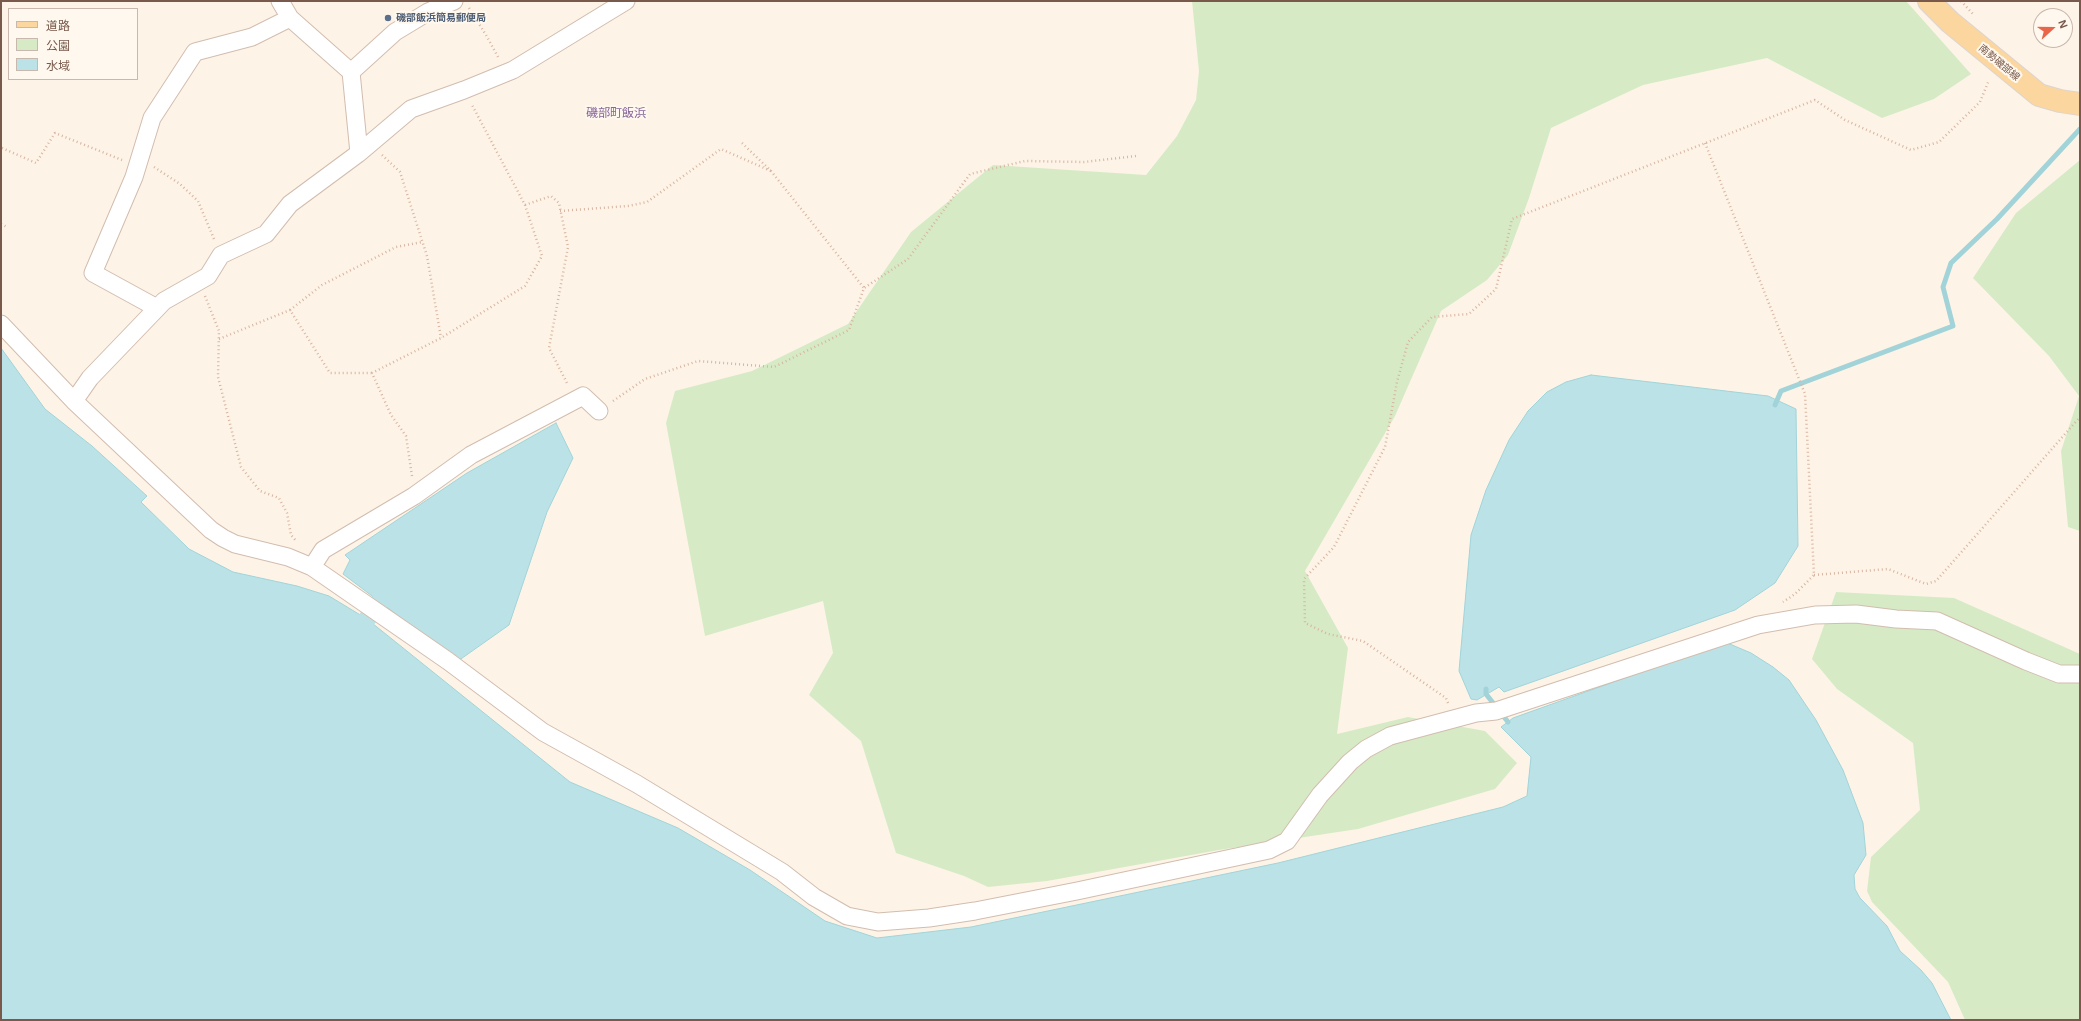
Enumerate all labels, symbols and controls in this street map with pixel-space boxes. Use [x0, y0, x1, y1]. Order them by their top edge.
legend [8, 8, 138, 80]
north arrow [2033, 8, 2073, 48]
place label: 磯部飯浜簡易郵便局 [396, 12, 486, 24]
marker: 磯部飯浜簡易郵便局 [383, 13, 393, 23]
text: N [2056, 18, 2070, 30]
text: 道路 [46, 19, 70, 33]
text: 公園 [46, 39, 70, 53]
street label: 南勢磯部線 [1976, 42, 2022, 84]
text: 水域 [46, 59, 70, 73]
district label: 磯部町飯浜 [586, 107, 646, 121]

